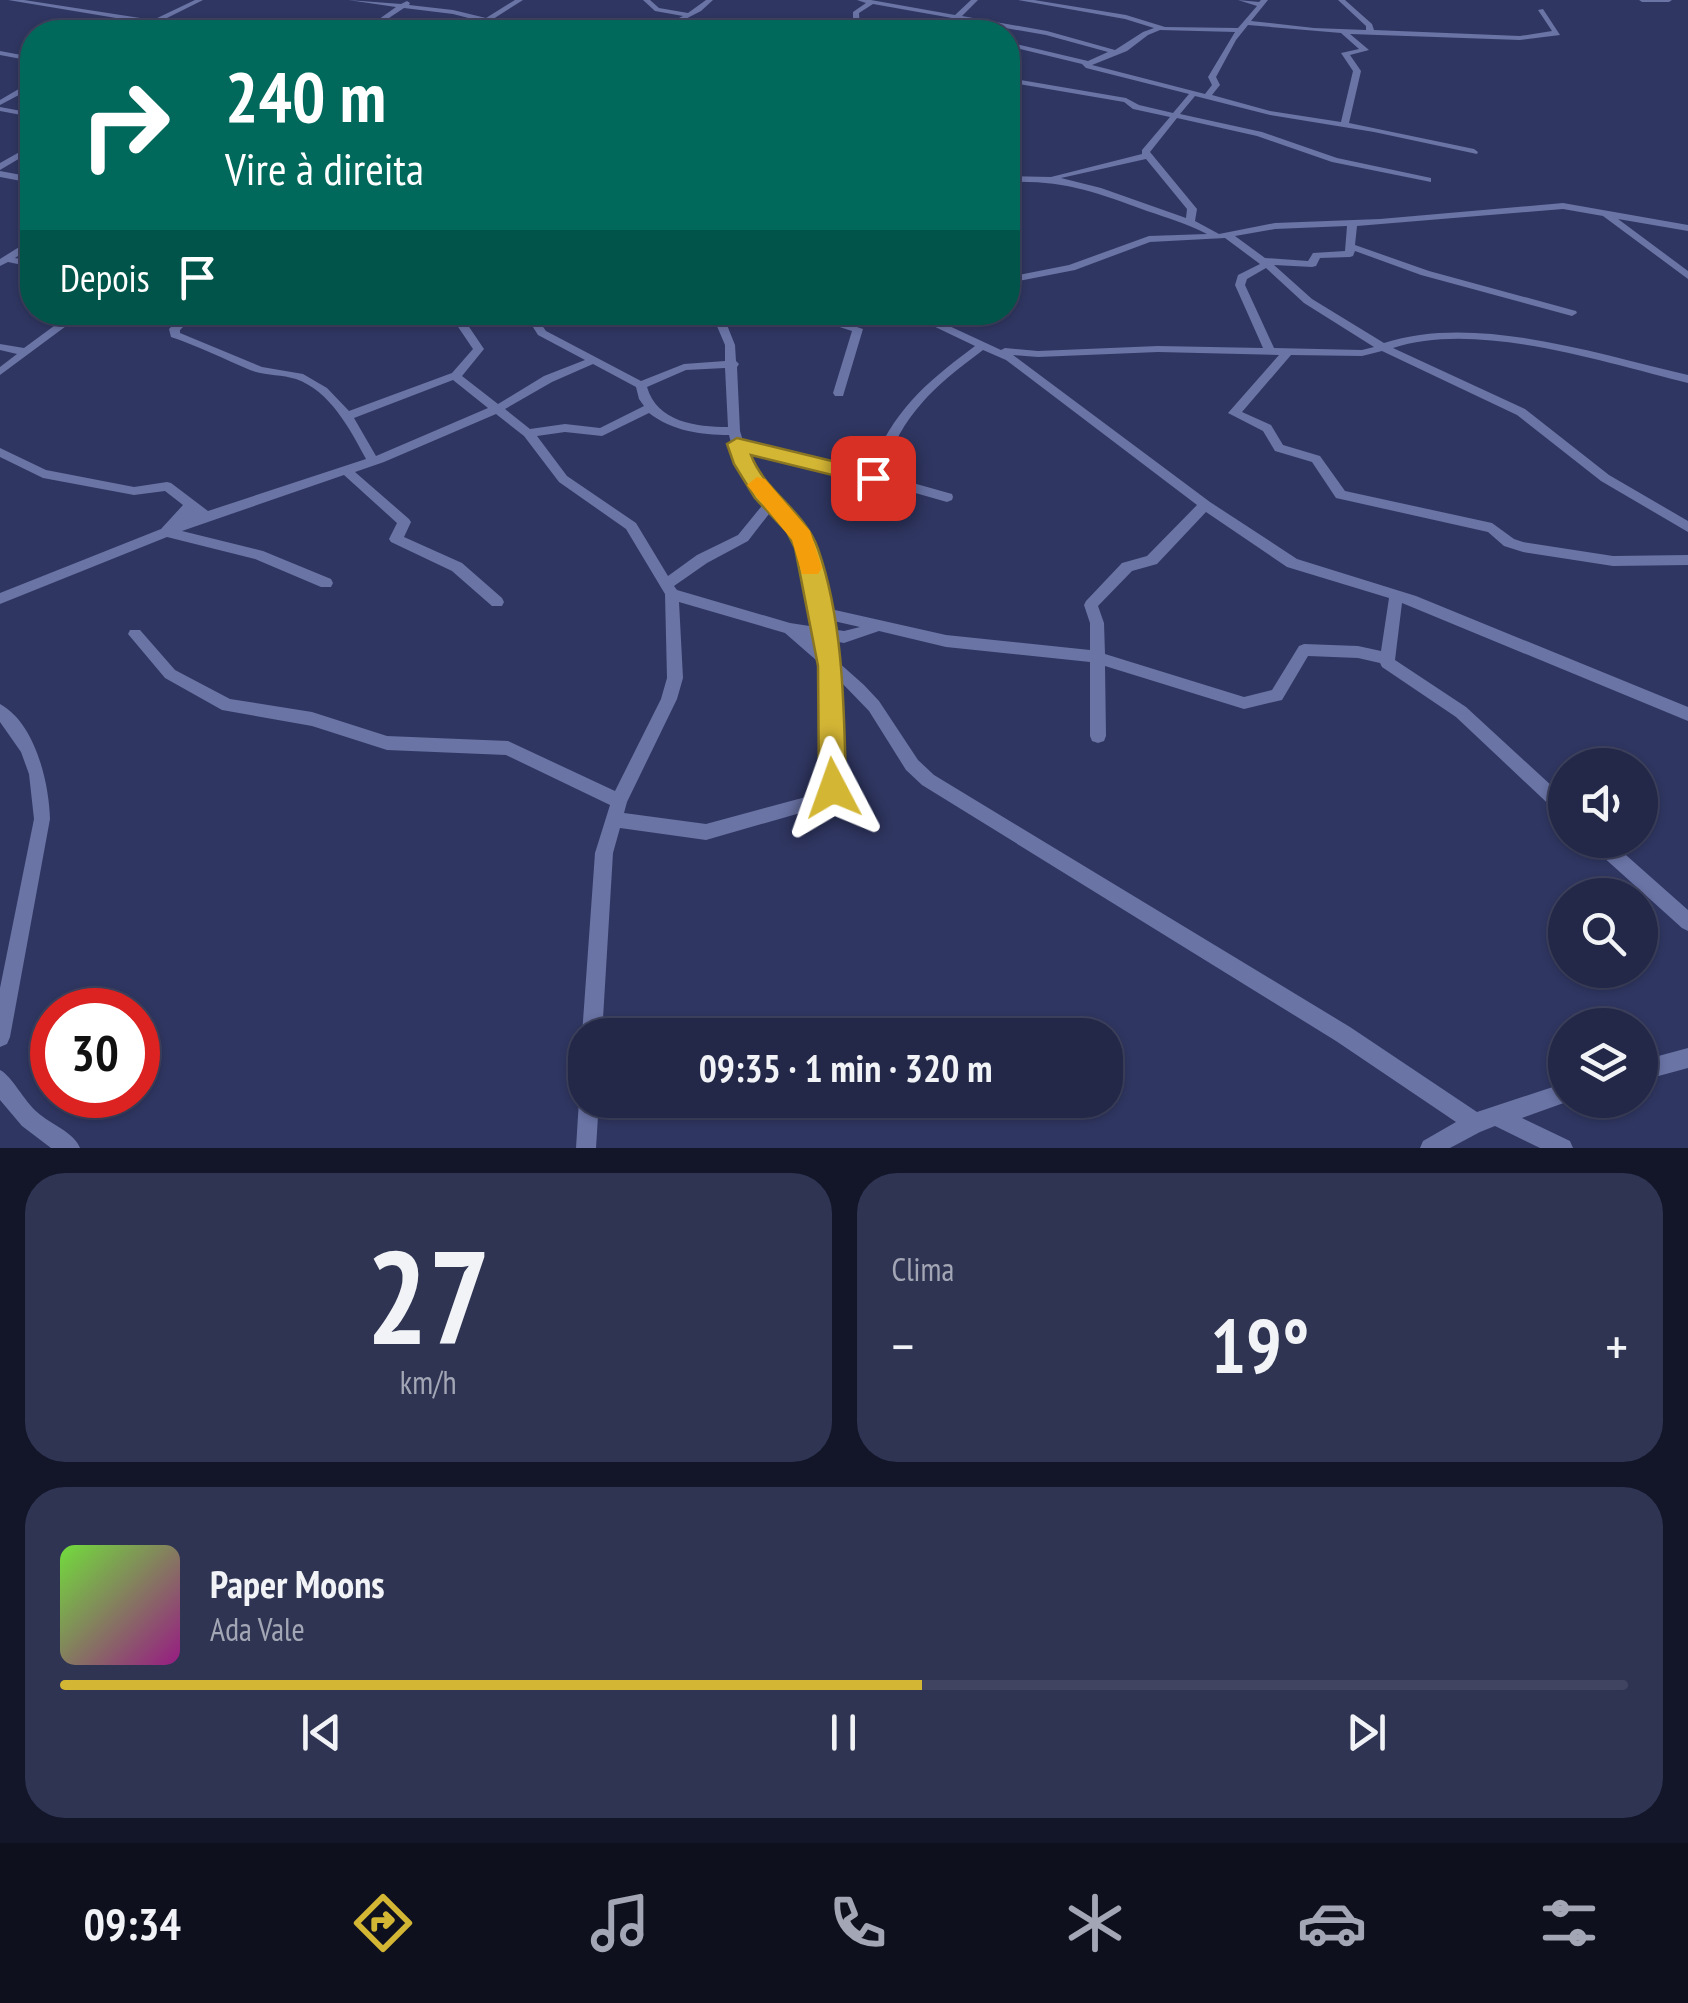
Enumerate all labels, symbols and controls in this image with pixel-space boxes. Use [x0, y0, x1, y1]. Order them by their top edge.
text: 240 m [225, 51, 386, 141]
icon: right [60, 60, 190, 190]
text: Vire à direita [225, 139, 424, 197]
icon: arrive [170, 250, 225, 305]
text: Depois [60, 253, 150, 302]
pin [831, 436, 916, 521]
icon: arrive [846, 451, 901, 506]
position arrow [781, 736, 885, 840]
map controls [1548, 748, 1658, 1118]
button: sound [1548, 748, 1658, 858]
button: search [1548, 878, 1658, 988]
speed limit sign: 30 [30, 988, 160, 1118]
button: layers [1548, 1008, 1658, 1118]
text: 09:35 · 1 min · 320 m [699, 1043, 992, 1092]
text: 27 [366, 1212, 490, 1380]
text: Clima [892, 1248, 954, 1290]
text: 19° [1210, 1297, 1309, 1394]
text: − [892, 1310, 914, 1381]
text: + [1605, 1310, 1628, 1381]
text: km/h [400, 1361, 457, 1403]
text: Paper Moons [210, 1559, 385, 1608]
text: Ada Vale [210, 1608, 305, 1650]
icon: previous [294, 1705, 349, 1760]
icon: pause [816, 1705, 871, 1760]
icon: next [1339, 1705, 1394, 1760]
icon: directions [348, 1888, 418, 1958]
icon: music [585, 1888, 655, 1958]
icon: phone [823, 1888, 893, 1958]
icon: climate [1060, 1888, 1130, 1958]
icon: car [1297, 1888, 1367, 1958]
icon: filters [1534, 1888, 1604, 1958]
text: 09:34 [84, 1894, 181, 1952]

